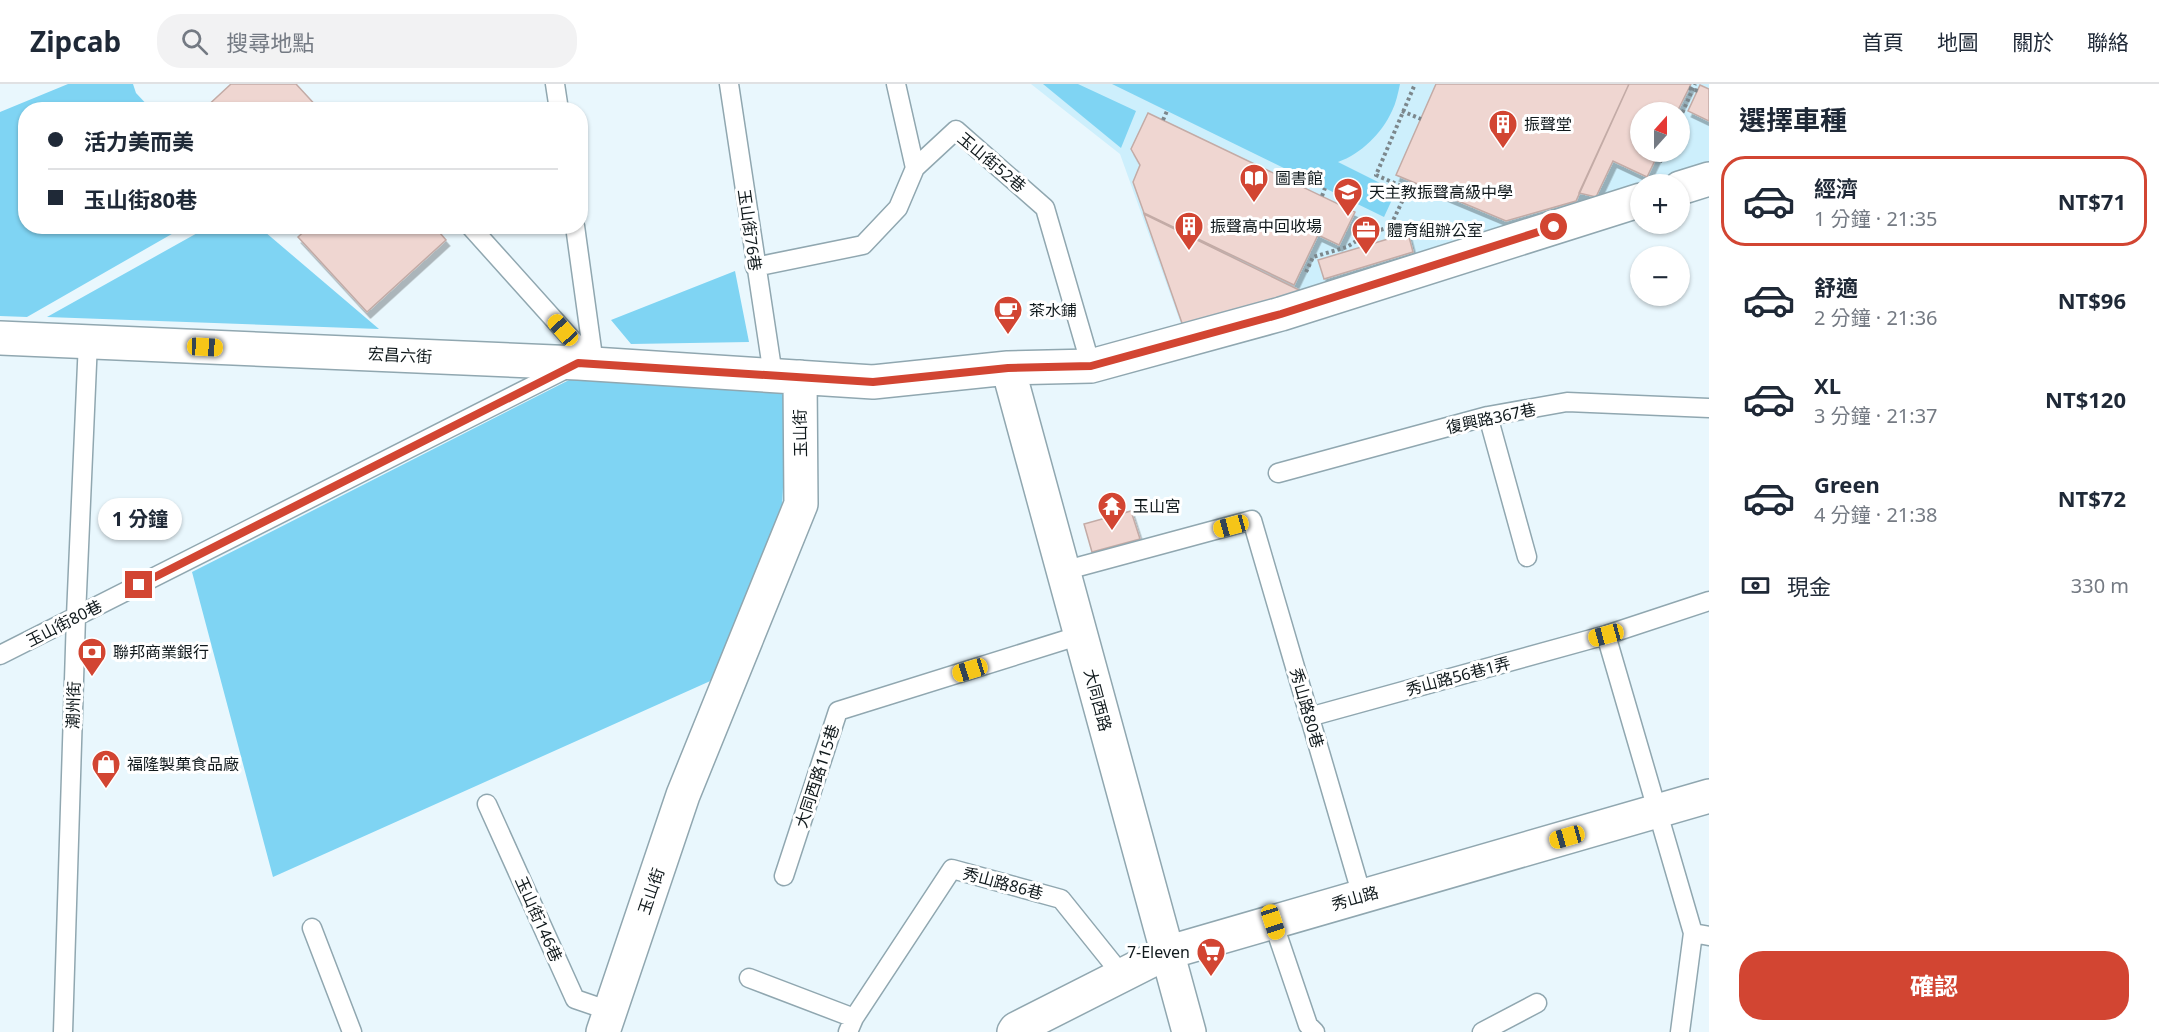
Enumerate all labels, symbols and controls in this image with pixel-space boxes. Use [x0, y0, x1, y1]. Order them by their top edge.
search box [157, 14, 577, 68]
text: Zipcab [30, 22, 121, 60]
icon: search [178, 25, 211, 58]
text: 搜尋地點 [226, 27, 314, 57]
text: 首頁 [1862, 28, 1904, 56]
text: 地圖 [1937, 28, 1979, 56]
text: 關於 [2012, 28, 2054, 56]
text: 聯絡 [2087, 28, 2129, 56]
text: 選擇車種 [1739, 101, 1847, 138]
north arrow [1630, 102, 1690, 162]
map controls [1630, 102, 1690, 306]
building icon: 振聲堂 [1487, 108, 1519, 150]
place label: 振聲堂 [1524, 113, 1572, 135]
text: 活力美而美 [84, 126, 194, 156]
street label: 玉山街52巷 [953, 127, 1031, 197]
library icon: 圖書館 [1238, 162, 1270, 204]
place label: 圖書館 [1275, 167, 1323, 189]
text: 經濟 [1814, 173, 1858, 203]
button: + [1630, 174, 1690, 234]
icon: car [1742, 174, 1796, 228]
school or university icon: 天主教振聲高級中學 [1332, 176, 1364, 218]
place label: 天主教振聲高級中學 [1369, 181, 1513, 203]
text: 玉山街80巷 [84, 184, 197, 214]
text: NT$71 [2058, 186, 2126, 216]
street label: 玉山街76巷 [733, 188, 767, 272]
text: 1 分鐘 · 21:35 [1814, 205, 1938, 232]
building icon: 振聲高中回收場 [1173, 210, 1205, 252]
route start [1540, 213, 1567, 240]
office icon: 體育組辦公室 [1350, 214, 1382, 256]
place label: 振聲高中回收場 [1210, 215, 1322, 237]
place label: 體育組辦公室 [1387, 219, 1483, 241]
button: − [1630, 246, 1690, 306]
text: 舒適 [1814, 272, 1858, 302]
icon: car [1742, 273, 1796, 327]
text: NT$96 [2058, 285, 2126, 315]
cafe icon: 茶水鋪 [992, 294, 1024, 336]
place label: 茶水鋪 [1029, 299, 1077, 321]
text: 2 分鐘 · 21:36 [1814, 304, 1938, 331]
car [544, 311, 582, 349]
car [187, 337, 223, 357]
street label: 宏昌六街 [367, 342, 433, 368]
text: XL [1814, 370, 1841, 400]
icon: car [1742, 372, 1796, 426]
text: NT$120 [2045, 384, 2126, 414]
street label: 復興路367巷 [1444, 398, 1538, 438]
text: 3 分鐘 · 21:37 [1814, 402, 1938, 429]
street label: 玉山街 [789, 409, 811, 457]
text: Green [1814, 469, 1880, 499]
icon: car [1742, 471, 1796, 525]
text: NT$72 [2058, 483, 2126, 513]
temple icon: 玉山宮 [1096, 490, 1128, 532]
place label: 玉山宮 [1133, 495, 1181, 517]
callout: 1 分鐘 [97, 498, 181, 540]
text: 4 分鐘 · 21:38 [1814, 501, 1938, 528]
text: 1 分鐘 [112, 505, 168, 532]
car [1211, 513, 1251, 539]
icon: cash [1739, 569, 1772, 602]
route end [125, 571, 152, 598]
text: 現金 [1787, 571, 1831, 601]
text: 330 m [2071, 572, 2129, 599]
street label: 玉山街80巷 [22, 595, 106, 651]
car [1586, 622, 1626, 648]
bank icon: 聯邦商業銀行 [76, 636, 108, 678]
place label: 聯邦商業銀行 [113, 641, 209, 663]
street label: 秀山路56巷1弄 [1403, 651, 1513, 701]
car [950, 656, 990, 684]
street label: 秀山路80巷 [1285, 665, 1329, 751]
street label: 大同西路 [1079, 666, 1117, 734]
street label: 潮州街 [61, 681, 85, 729]
street label: 大同西路115巷 [790, 721, 844, 831]
shop icon: 福隆製菓食品廠 [90, 748, 122, 790]
place label: 福隆製菓食品廠 [127, 753, 239, 775]
car [1547, 823, 1587, 851]
street label: 秀山路86巷 [960, 862, 1046, 904]
street label: 玉山街 [633, 865, 669, 917]
street label: 玉山街146巷 [510, 873, 568, 965]
street label: 秀山路 [1329, 881, 1381, 915]
car [1259, 902, 1287, 942]
supermarket icon: 7-Eleven [1195, 936, 1227, 978]
place label: 7-Eleven [1127, 941, 1190, 963]
button: 確認 [1739, 951, 2129, 1020]

